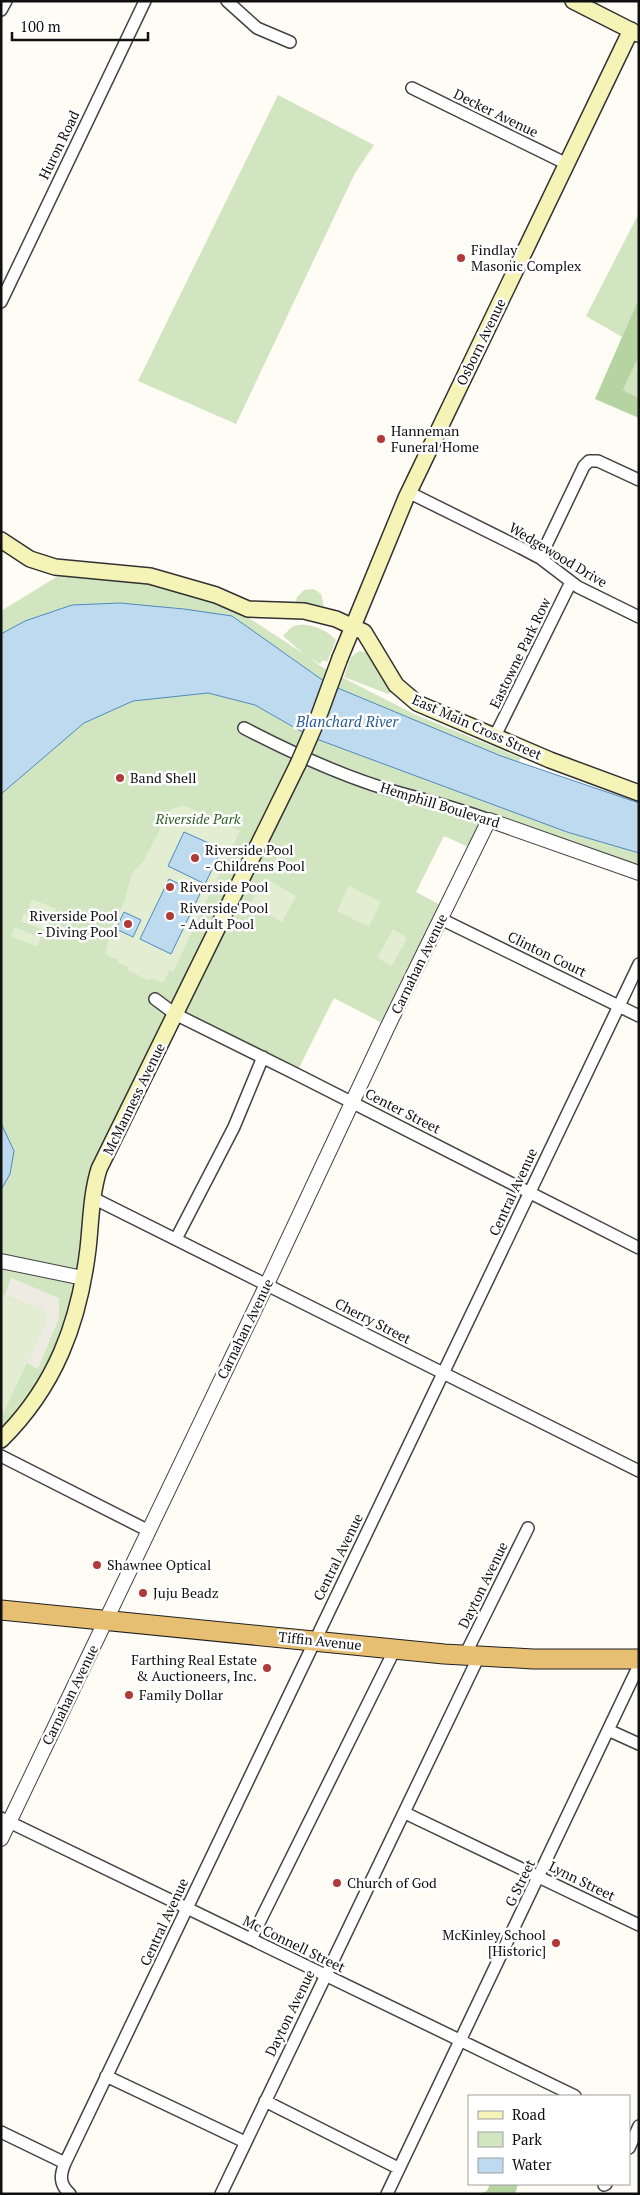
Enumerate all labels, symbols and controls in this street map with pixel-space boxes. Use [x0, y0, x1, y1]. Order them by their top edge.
scale bar [12, 10, 149, 42]
text: 100 m [20, 16, 61, 36]
street label: Decker Avenue [451, 84, 542, 141]
street label: Huron Road [34, 107, 83, 182]
place label: Findlay Masonic Complex [471, 240, 582, 275]
marker: Findlay Masonic Complex [455, 252, 467, 264]
street label: Osborn Avenue [451, 295, 510, 388]
place label: Hanneman Funeral Home [391, 421, 479, 456]
marker: Hanneman Funeral Home [375, 433, 387, 445]
street label: Wedgewood Drive [506, 518, 611, 591]
street label: Eastowne Park Row [485, 594, 555, 711]
street label: East Main Cross Street [409, 689, 546, 764]
water label: Blanchard River [295, 711, 399, 731]
place label: Band Shell [130, 768, 196, 787]
marker: Band Shell [114, 772, 126, 784]
street label: Hemphill Boulevard [378, 777, 503, 832]
park label: Riverside Park [154, 809, 241, 828]
place label: Riverside Pool - Childrens Pool [205, 840, 305, 875]
marker: Riverside Pool - Childrens Pool [189, 852, 201, 864]
place label: Riverside Pool [180, 877, 269, 896]
marker: Riverside Pool [164, 881, 176, 893]
place label: Riverside Pool - Adult Pool [180, 898, 269, 933]
place label: Riverside Pool - Diving Pool [29, 906, 118, 941]
marker: Riverside Pool - Adult Pool [164, 910, 176, 922]
street label: Carnahan Avenue [386, 910, 451, 1017]
marker: Riverside Pool - Diving Pool [122, 918, 134, 930]
street label: Clinton Court [505, 926, 591, 981]
street label: McManness Avenue [98, 1040, 169, 1158]
street label: Center Street [362, 1083, 445, 1138]
street label: Central Avenue [484, 1145, 541, 1239]
street label: Carnahan Avenue [212, 1275, 277, 1382]
street label: Cherry Street [332, 1293, 415, 1348]
street label: Central Avenue [308, 1510, 367, 1604]
street label: Dayton Avenue [453, 1538, 512, 1631]
place label: Shawnee Optical [107, 1555, 211, 1574]
marker: Shawnee Optical [91, 1559, 103, 1571]
place label: Juju Beadz [153, 1583, 219, 1602]
marker: Juju Beadz [137, 1587, 149, 1599]
street label: Tiffin Avenue [278, 1627, 362, 1654]
street label: Carnahan Avenue [37, 1641, 102, 1748]
place label: Farthing Real Estate & Auctioneers, Inc. [131, 1650, 257, 1685]
marker: Farthing Real Estate & Auctioneers, Inc. [261, 1662, 273, 1674]
place label: Family Dollar [139, 1685, 224, 1704]
marker: Family Dollar [123, 1689, 135, 1701]
street label: G Street [500, 1855, 539, 1910]
street label: Lynn Street [546, 1856, 619, 1905]
place label: Church of God [347, 1873, 437, 1892]
street label: Central Avenue [135, 1875, 192, 1969]
marker: Church of God [331, 1877, 343, 1889]
street label: Mc Connell Street [240, 1911, 349, 1977]
place label: McKinley School [Historic] [442, 1925, 546, 1960]
marker: McKinley School [Historic] [550, 1937, 562, 1949]
street label: Dayton Avenue [260, 1966, 319, 2059]
legend [468, 2095, 630, 2185]
text: Road [512, 2104, 545, 2124]
text: Park [512, 2129, 542, 2149]
text: Water [512, 2154, 552, 2174]

